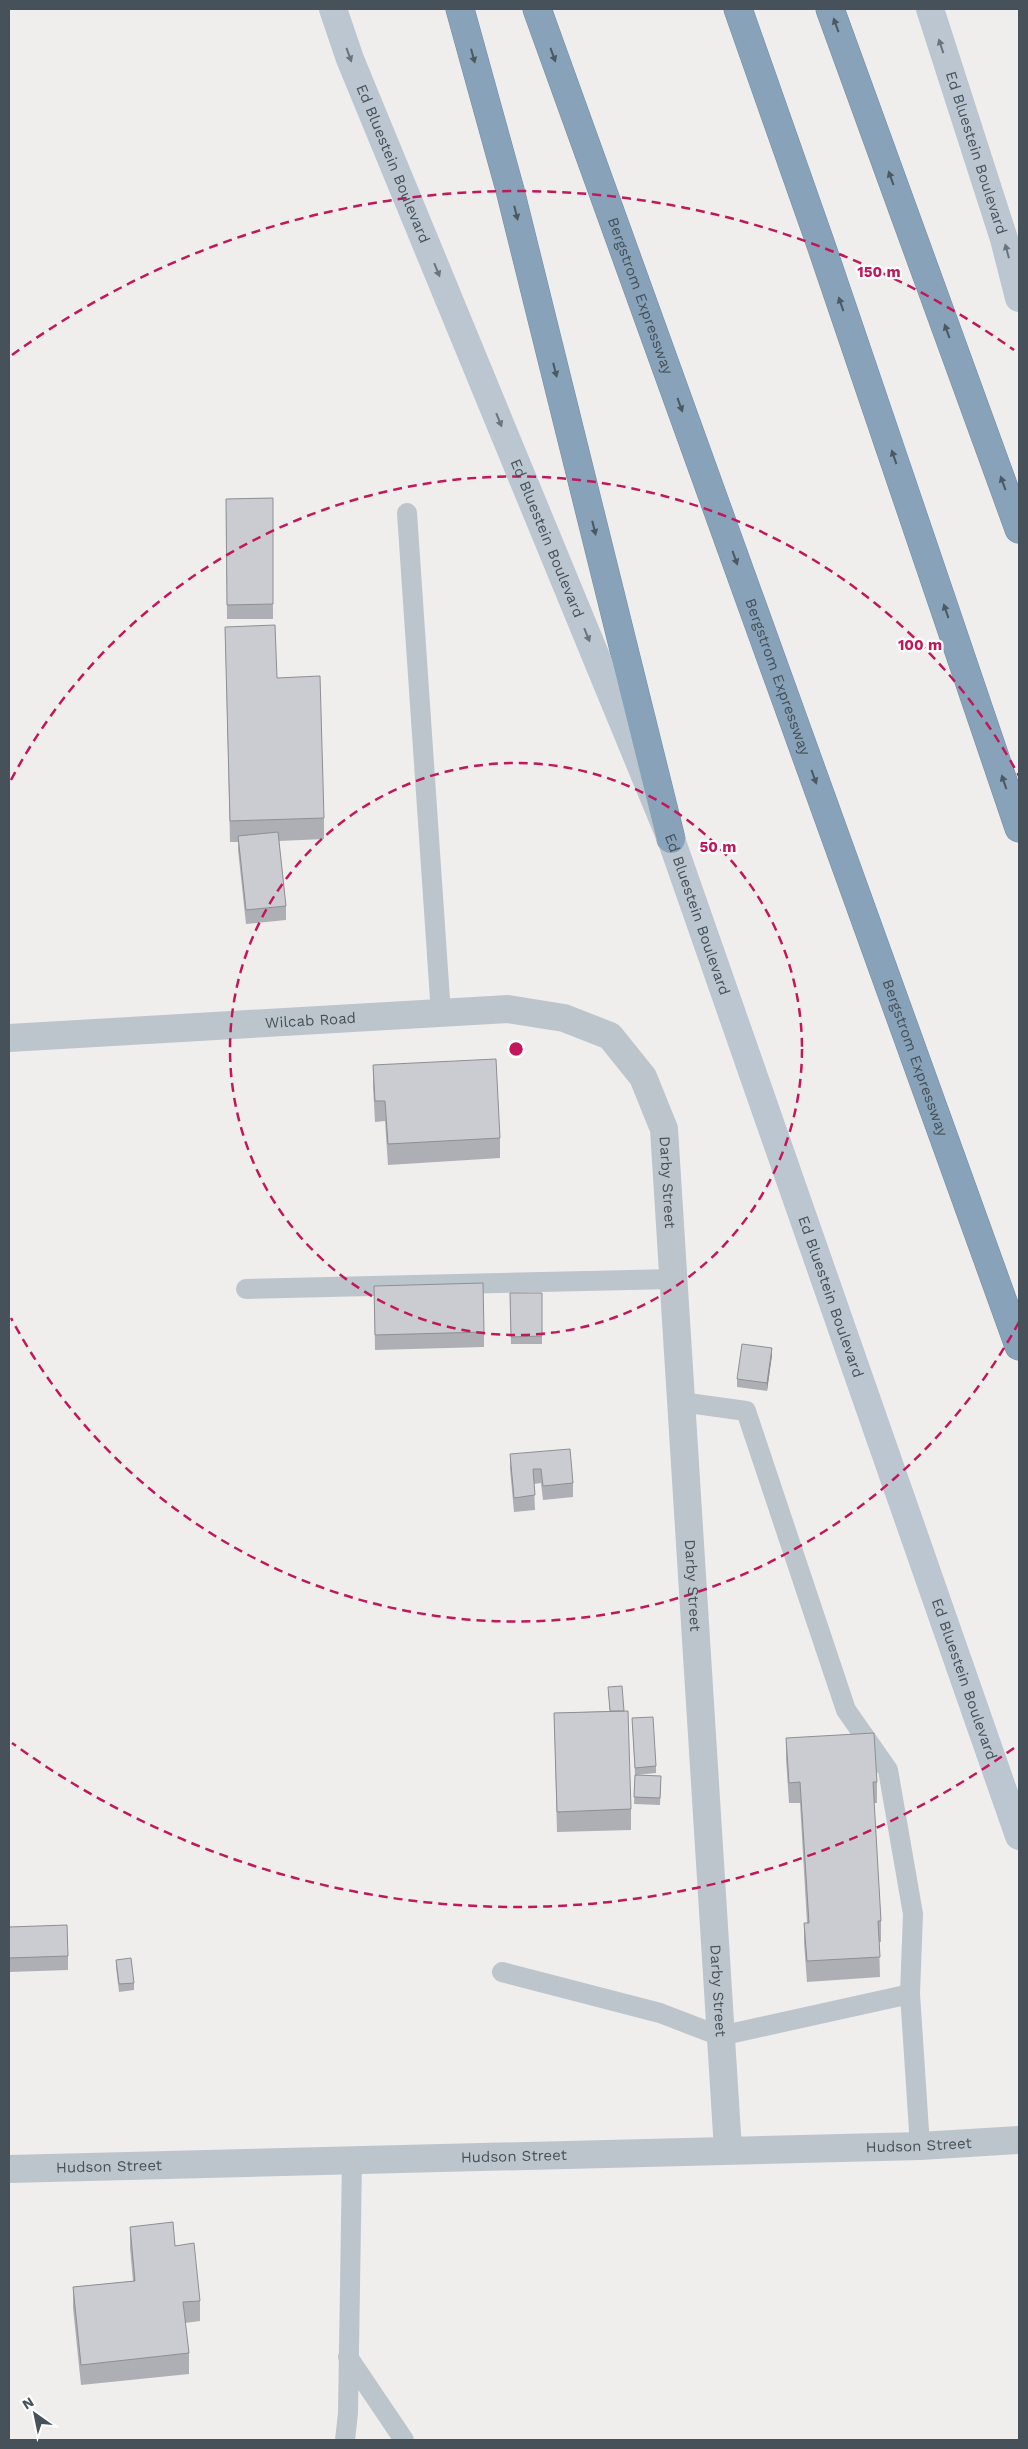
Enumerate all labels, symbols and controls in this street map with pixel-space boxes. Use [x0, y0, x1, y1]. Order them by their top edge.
one-way arrow [832, 17, 840, 32]
one-way arrow [937, 38, 945, 53]
one-way arrow [550, 47, 557, 62]
one-way arrow [345, 48, 353, 63]
one-way arrow [470, 48, 478, 63]
street label: Ed Bluestein Boulevard [942, 69, 1011, 236]
street label: Ed Bluestein Boulevard [352, 82, 434, 246]
one-way arrow [887, 170, 895, 185]
one-way arrow [512, 205, 520, 220]
street label: Bergstrom Expressway [604, 215, 677, 377]
one-way arrow [1003, 243, 1011, 258]
one-way arrow [433, 263, 441, 278]
text: 150 m [857, 263, 901, 281]
one-way arrow [837, 296, 844, 311]
one-way arrow [943, 323, 950, 338]
one-way arrow [551, 363, 559, 378]
one-way arrow [676, 398, 684, 413]
one-way arrow [495, 413, 503, 427]
one-way arrow [890, 450, 897, 465]
street label: Ed Bluestein Boulevard [507, 456, 588, 620]
one-way arrow [999, 476, 1006, 491]
one-way arrow [590, 521, 598, 536]
one-way arrow [731, 551, 739, 566]
street label: Bergstrom Expressway [741, 596, 814, 758]
one-way arrow [942, 603, 950, 618]
one-way arrow [584, 628, 592, 642]
text: 100 m [898, 636, 942, 654]
one-way arrow [811, 769, 818, 784]
one-way arrow [1000, 774, 1007, 789]
street label: Ed Bluestein Boulevard [661, 831, 734, 997]
text: 50 m [700, 838, 736, 856]
street label: Bergstrom Expressway [879, 977, 952, 1139]
street label: Wilcab Road [264, 1009, 356, 1032]
centre of rings [507, 1040, 525, 1058]
street label: Darby Street [655, 1136, 679, 1230]
street label: Ed Bluestein Boulevard [794, 1213, 867, 1380]
street label: Darby Street [681, 1539, 705, 1633]
street label: Ed Bluestein Boulevard [928, 1596, 1001, 1762]
street label: Darby Street [706, 1944, 730, 2038]
street label: Hudson Street [865, 2134, 973, 2156]
street label: Hudson Street [461, 2146, 568, 2167]
street label: Hudson Street [56, 2156, 163, 2177]
north arrow [10, 2389, 60, 2439]
text: N [19, 2394, 37, 2413]

